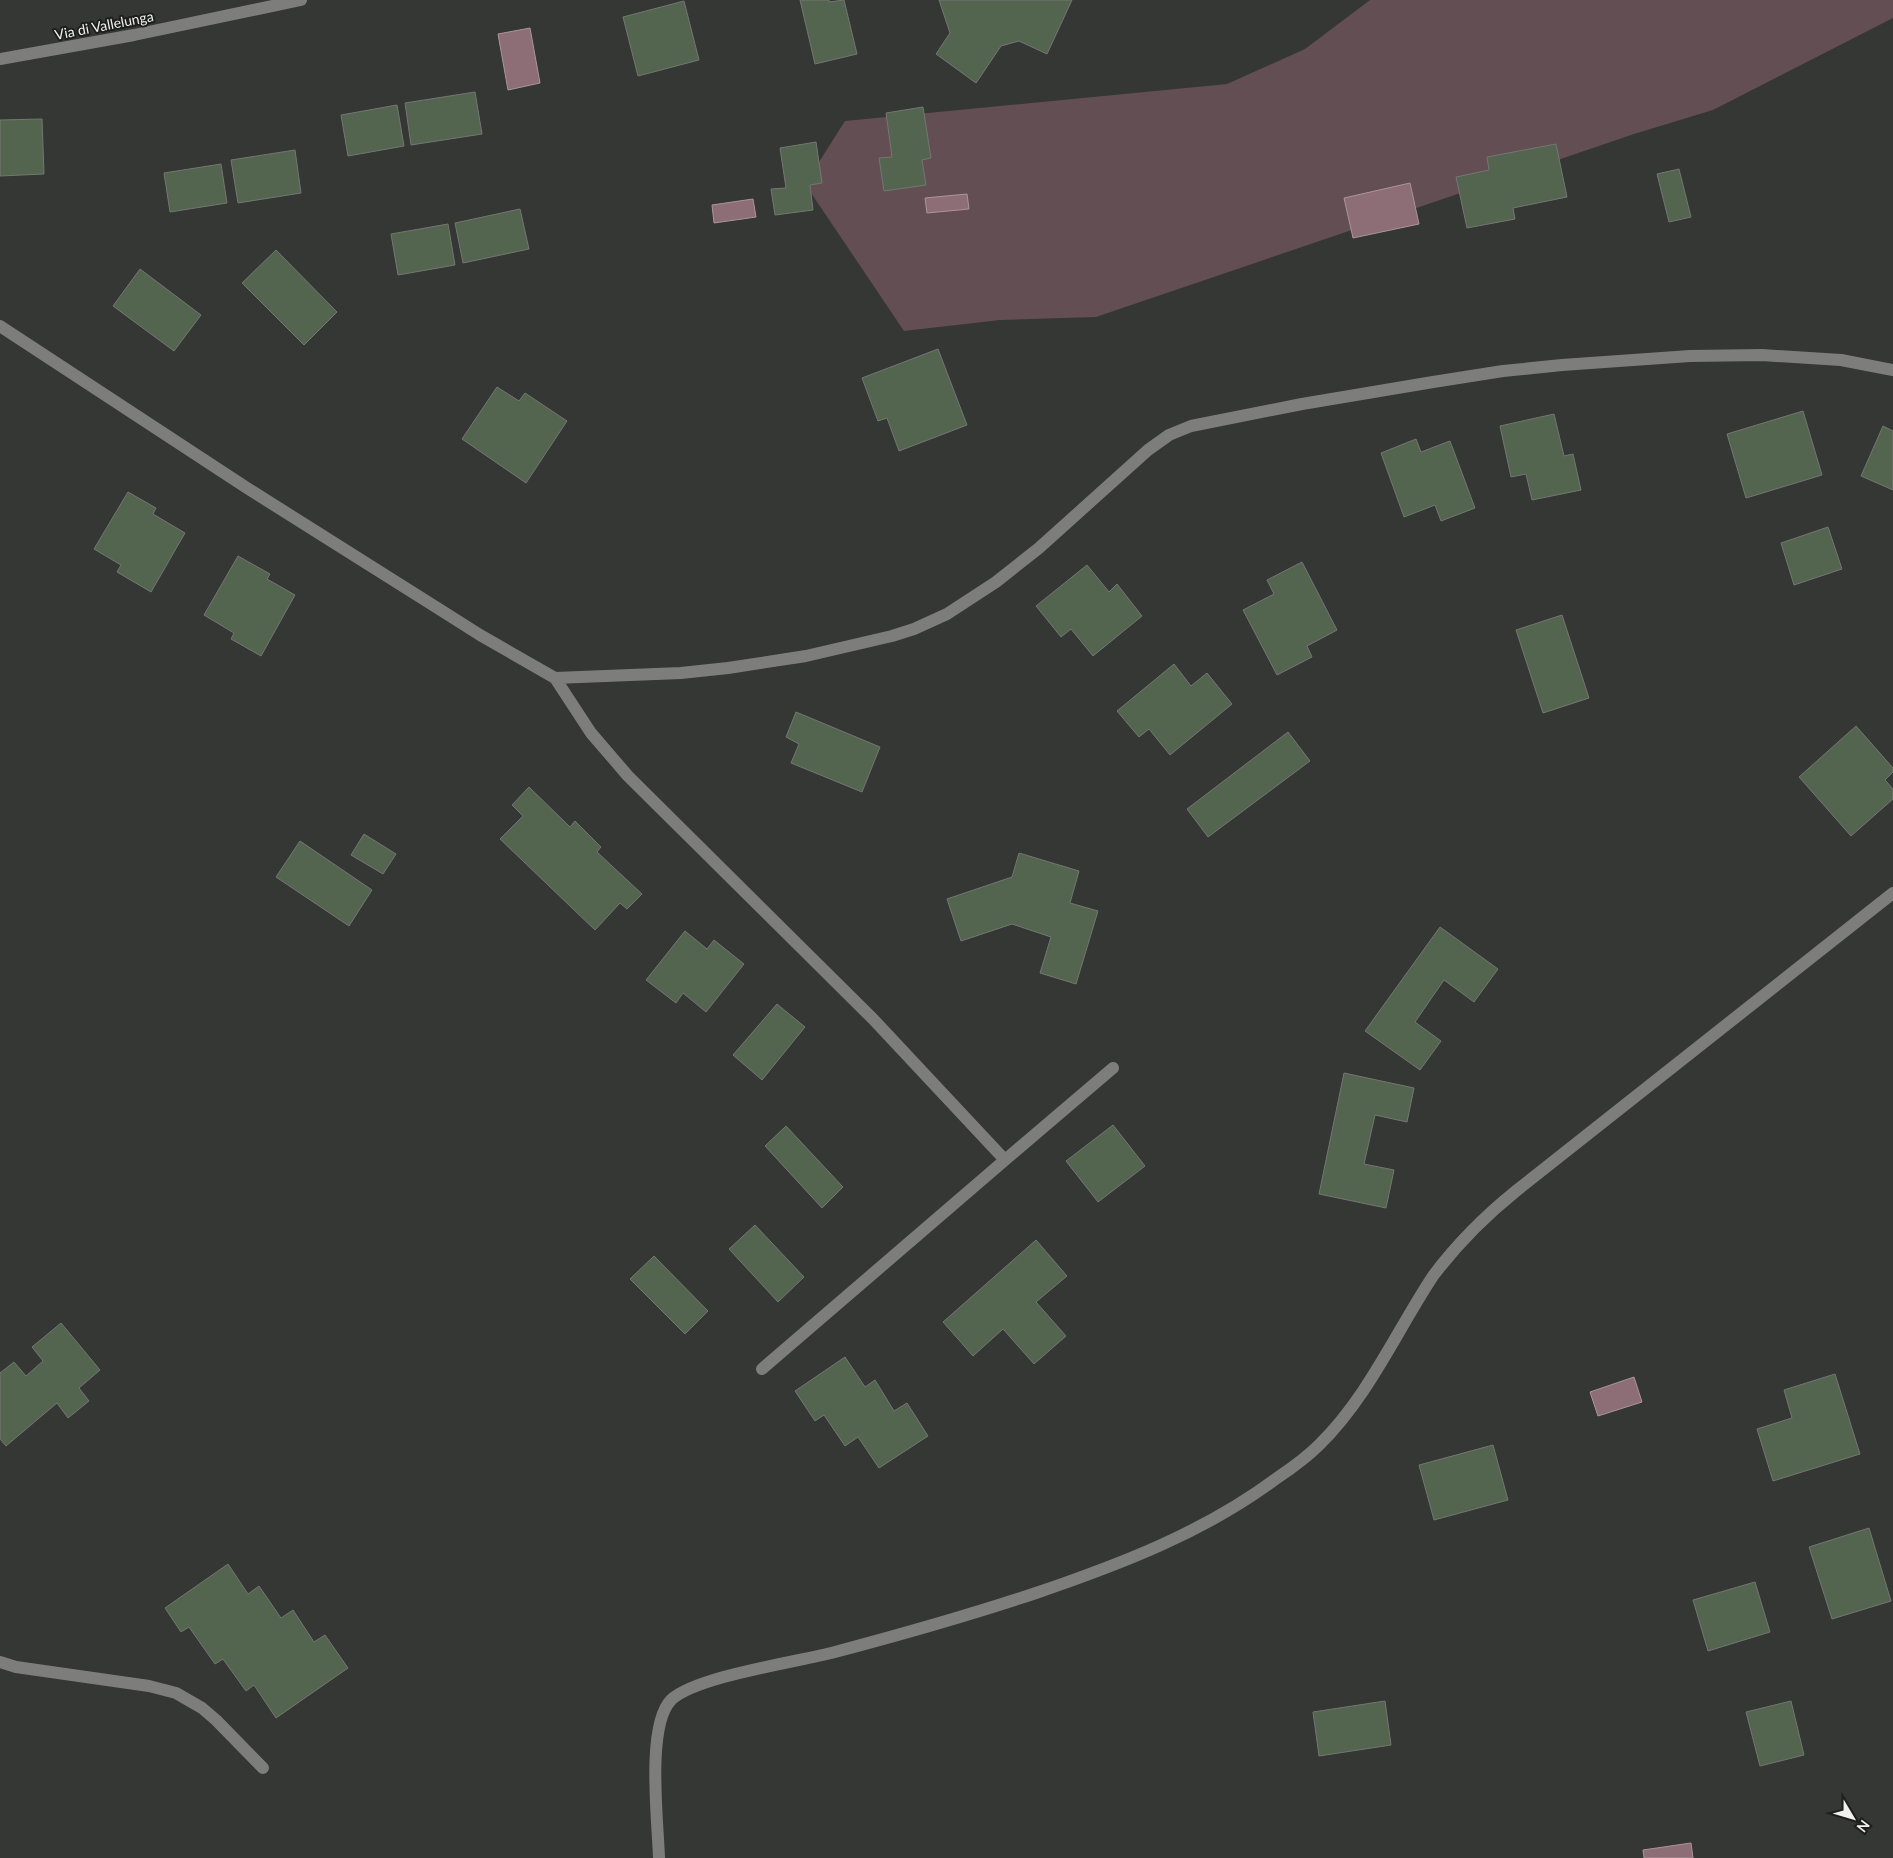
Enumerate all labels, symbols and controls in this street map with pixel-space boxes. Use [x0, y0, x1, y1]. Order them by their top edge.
street label: Via di Vallelunga [53, 7, 155, 43]
north arrow [1828, 1793, 1878, 1843]
text: N [1854, 1817, 1874, 1836]

